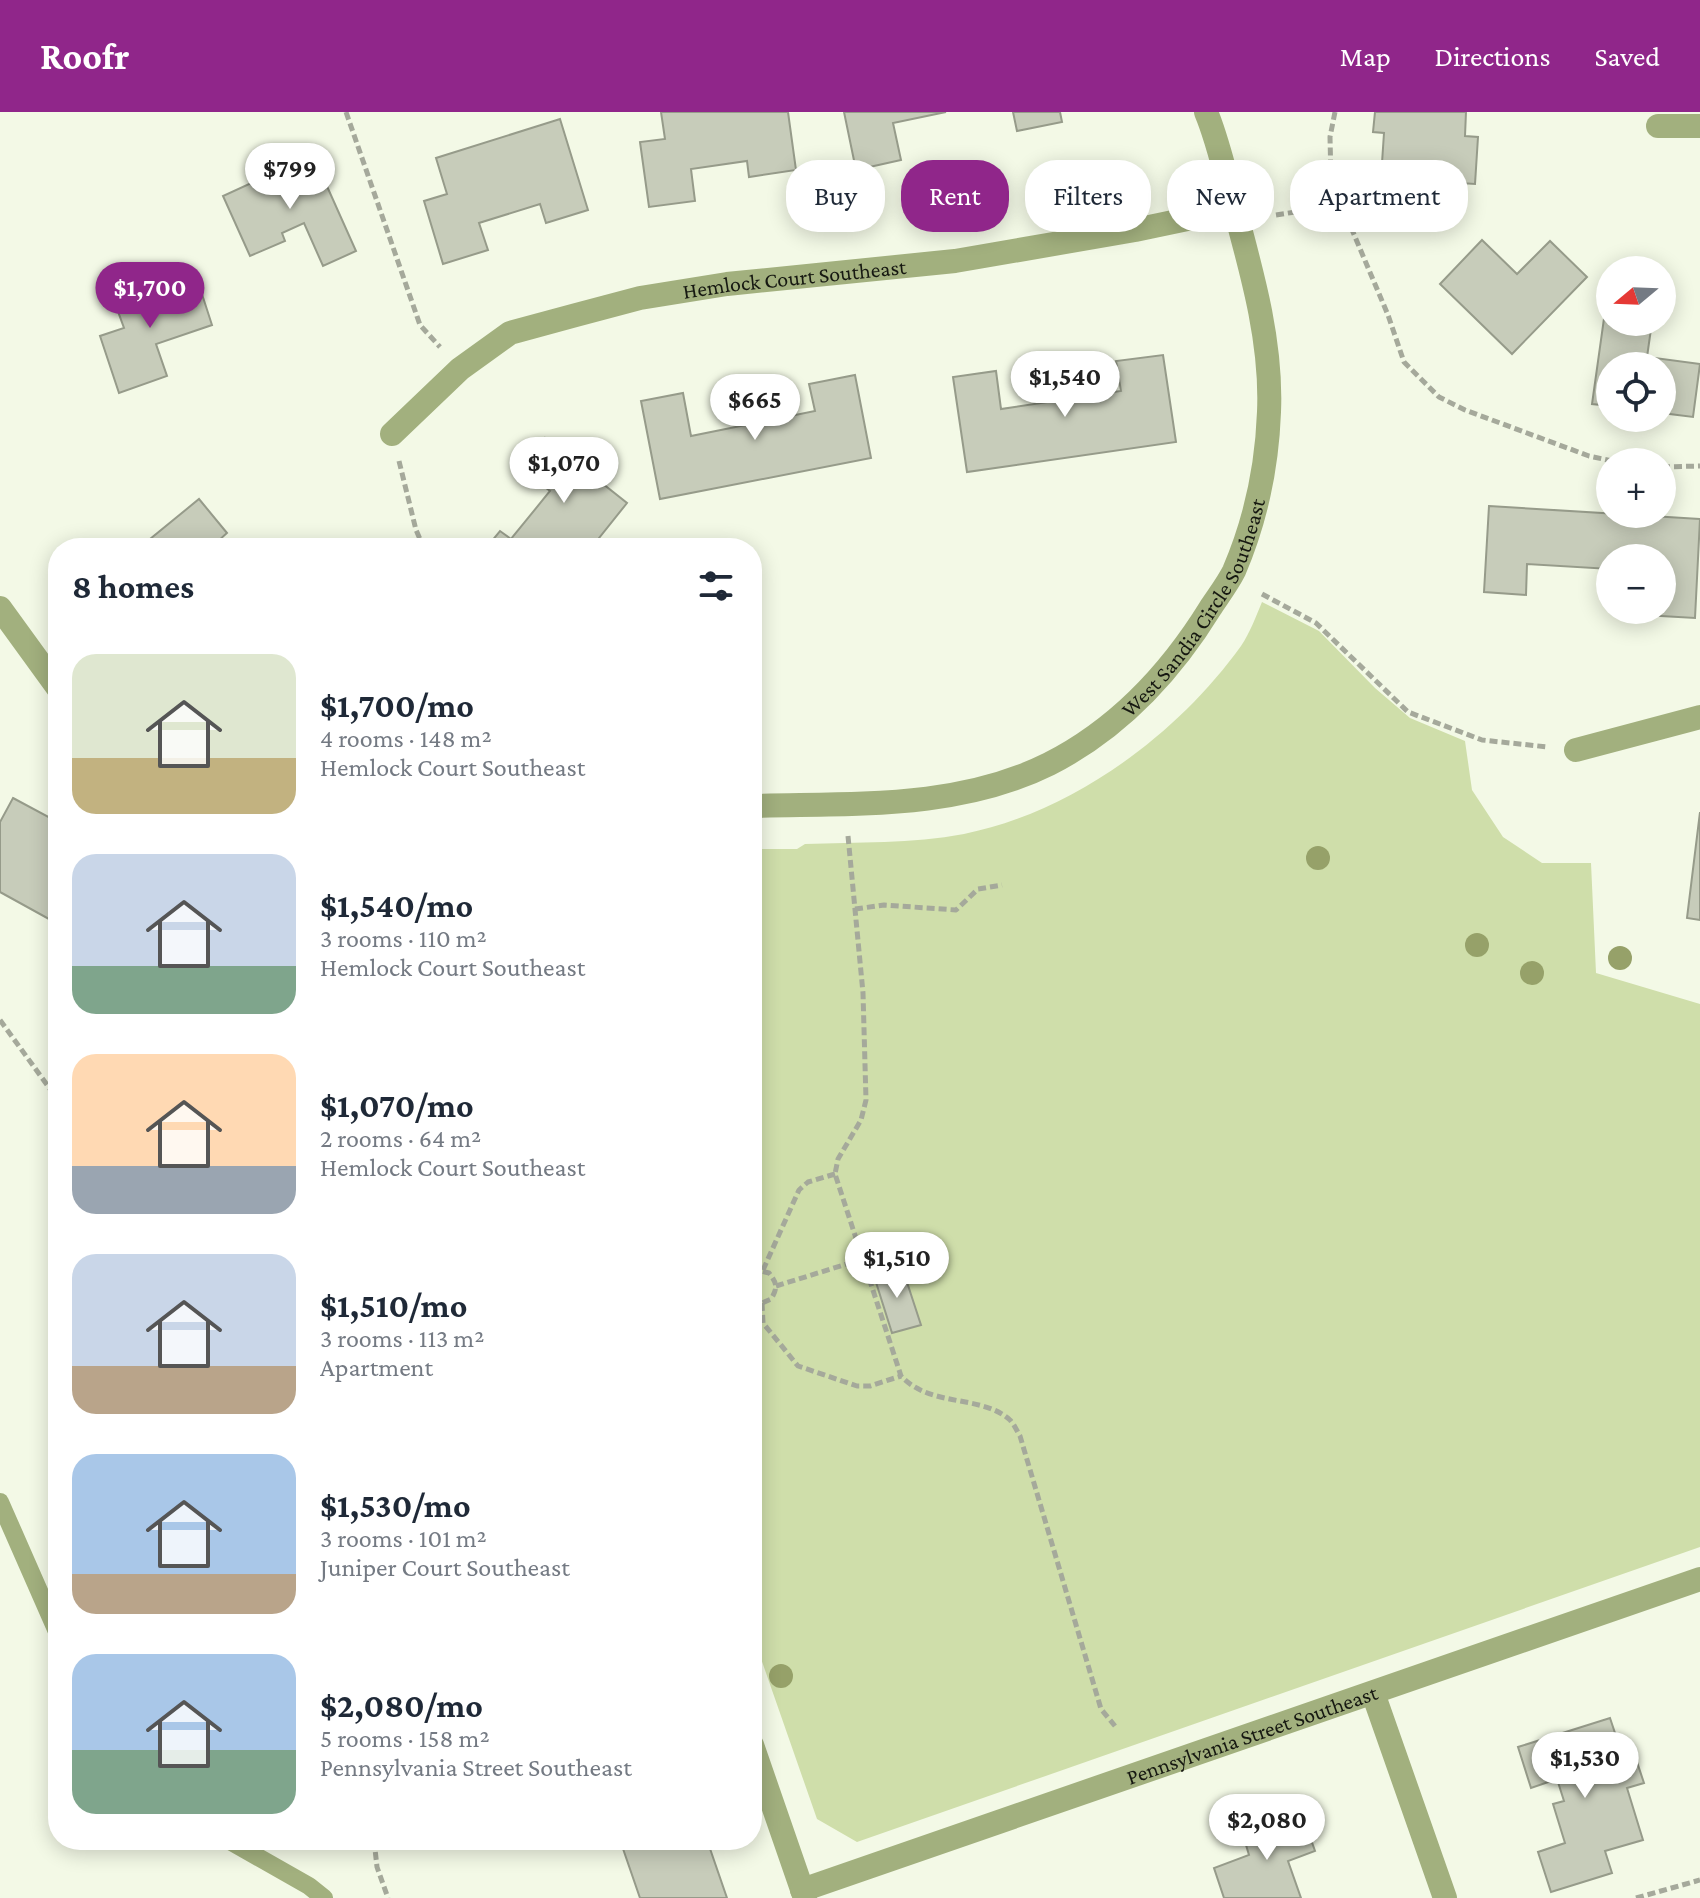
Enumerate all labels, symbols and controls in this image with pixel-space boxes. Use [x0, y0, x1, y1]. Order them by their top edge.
text: Roofr [40, 35, 130, 77]
text: Map [1340, 41, 1391, 72]
text: Directions [1435, 41, 1550, 72]
text: Saved [1594, 41, 1660, 72]
pin: $799 [243, 143, 337, 211]
text: $799 [263, 154, 317, 183]
chip: Buy [786, 160, 885, 232]
chip: Rent [901, 160, 1009, 232]
chip: Filters [1025, 160, 1151, 232]
chip: New [1167, 160, 1274, 232]
chip: Apartment [1290, 160, 1468, 232]
street label: Hemlock Court Southeast [681, 253, 908, 303]
north arrow [1596, 256, 1676, 336]
map controls [1596, 256, 1676, 624]
pin: $1,700 [85, 262, 215, 330]
text: $1,700 [113, 273, 187, 302]
pin: $1,540 [1000, 351, 1130, 419]
button: locate [1596, 352, 1676, 432]
text: $1,540 [1029, 362, 1101, 391]
pin: $665 [708, 374, 802, 442]
text: $665 [728, 385, 782, 414]
pin: $1,070 [499, 437, 629, 505]
text: $1,070 [528, 448, 600, 477]
button: + [1596, 448, 1676, 528]
street label: West Sandia Circle Southeast [1116, 495, 1270, 722]
button: − [1596, 544, 1676, 624]
icon: filters [694, 564, 738, 608]
text: 8 homes [72, 568, 194, 605]
icon: home [136, 686, 232, 782]
text: $1,700/mo [320, 687, 474, 724]
text: 4 rooms · 148 m² [320, 724, 492, 753]
text: Hemlock Court Southeast [320, 753, 585, 782]
icon: home [136, 886, 232, 982]
text: $1,540/mo [320, 887, 473, 924]
text: 3 rooms · 110 m² [320, 924, 487, 953]
text: Hemlock Court Southeast [320, 953, 585, 982]
icon: home [136, 1086, 232, 1182]
text: $1,070/mo [320, 1087, 474, 1124]
text: 2 rooms · 64 m² [320, 1124, 481, 1153]
text: Hemlock Court Southeast [320, 1153, 585, 1182]
pin: $1,510 [832, 1232, 962, 1300]
text: $1,510 [863, 1243, 931, 1272]
icon: home [136, 1286, 232, 1382]
text: $1,510/mo [320, 1287, 467, 1324]
text: 3 rooms · 113 m² [320, 1324, 484, 1353]
text: Apartment [320, 1353, 433, 1382]
icon: home [136, 1486, 232, 1582]
text: $1,530/mo [320, 1487, 471, 1524]
text: 3 rooms · 101 m² [320, 1524, 487, 1553]
text: Juniper Court Southeast [320, 1553, 570, 1582]
street label: Pennsylvania Street Southeast [1123, 1679, 1381, 1789]
icon: home [136, 1686, 232, 1782]
text: $2,080/mo [320, 1687, 483, 1724]
text: 5 rooms · 158 m² [320, 1724, 490, 1753]
pin: $1,530 [1520, 1732, 1650, 1800]
text: $1,530 [1550, 1743, 1620, 1772]
text: Pennsylvania Street Southeast [320, 1753, 632, 1782]
pin: $2,080 [1202, 1794, 1332, 1862]
text: $2,080 [1227, 1805, 1307, 1834]

